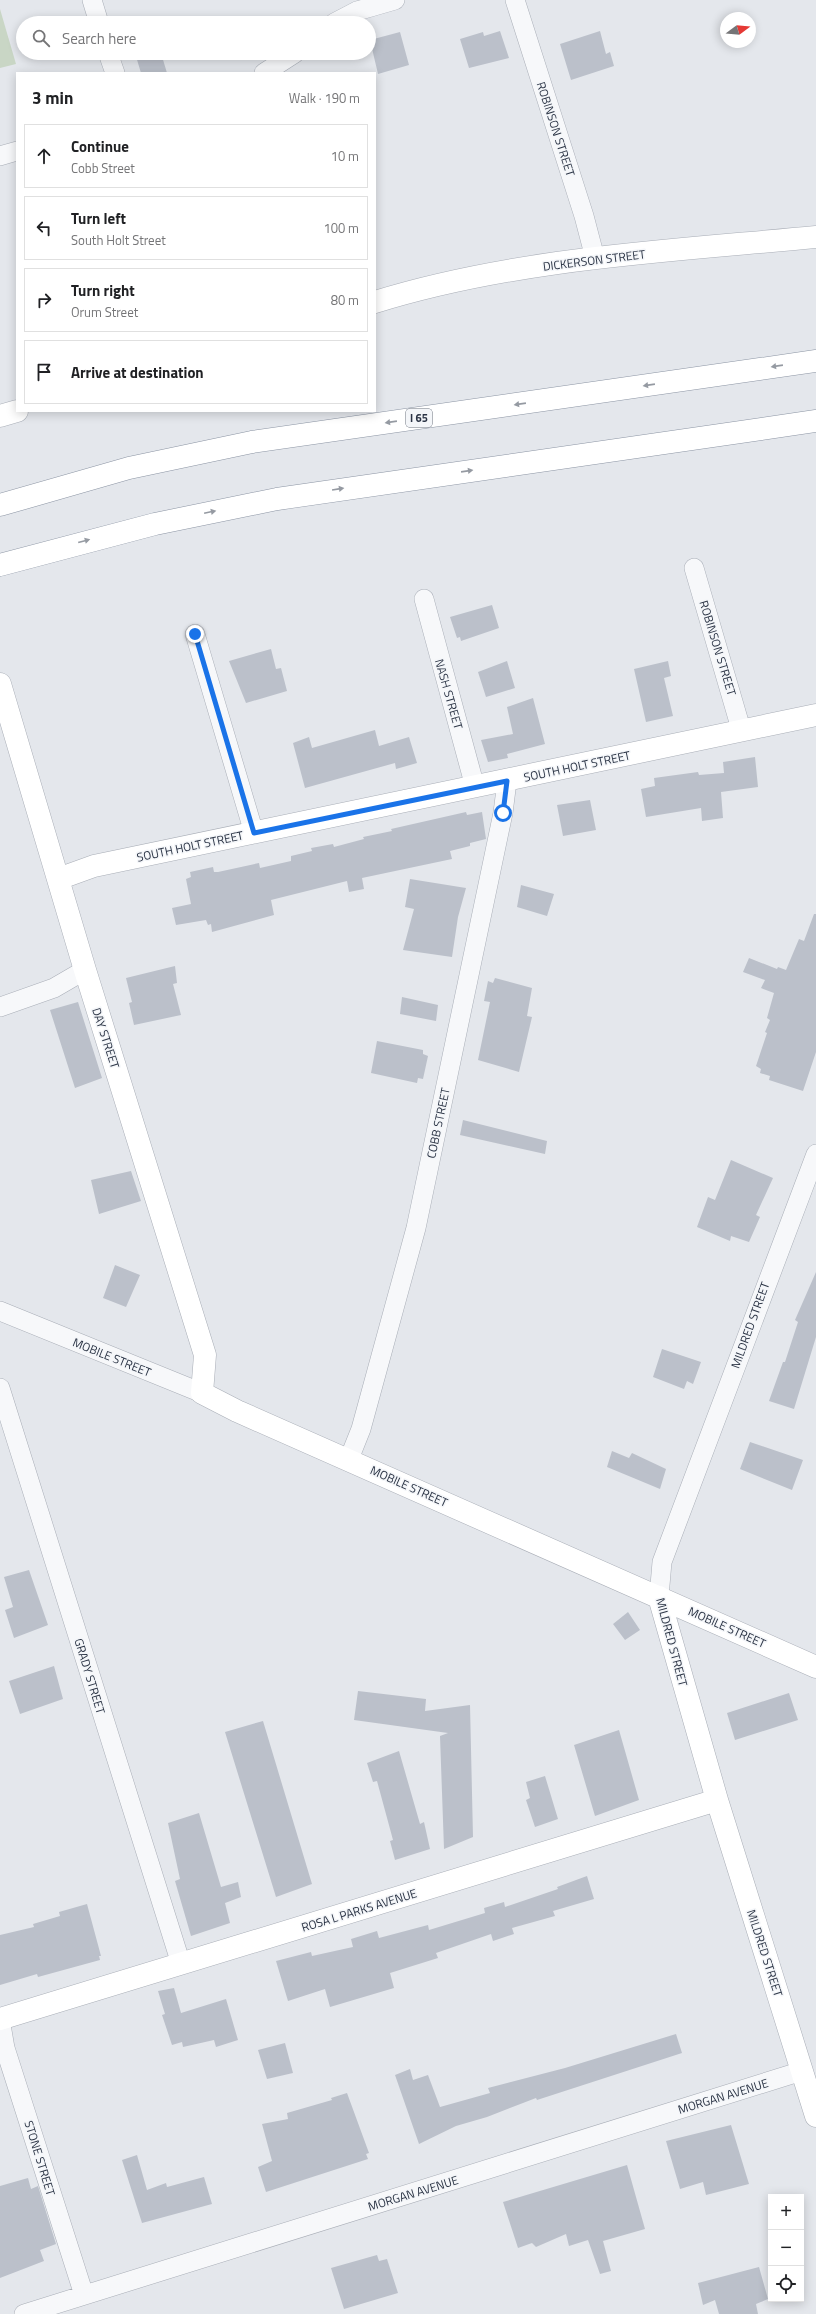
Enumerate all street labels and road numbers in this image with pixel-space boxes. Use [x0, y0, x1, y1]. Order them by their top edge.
street label: ROBINSON STREET [532, 79, 581, 180]
street label: DICKERSON STREET [542, 244, 647, 276]
road number: I 65 [406, 409, 432, 427]
street label: ROBINSON STREET [694, 598, 742, 699]
street label: NASH STREET [430, 657, 468, 732]
street label: SOUTH HOLT STREET [522, 745, 633, 787]
street label: SOUTH HOLT STREET [135, 825, 246, 867]
street label: DAY STREET [87, 1005, 125, 1072]
street label: COBB STREET [421, 1085, 455, 1160]
street label: MILDRED STREET [726, 1278, 775, 1371]
street label: MOBILE STREET [70, 1333, 155, 1382]
street label: MOBILE STREET [367, 1460, 451, 1512]
street label: MILDRED STREET [651, 1596, 693, 1689]
street label: MOBILE STREET [685, 1601, 769, 1653]
street label: GRADY STREET [69, 1636, 111, 1717]
street label: ROSA L PARKS AVENUE [299, 1883, 420, 1937]
street label: MILDRED STREET [742, 1907, 788, 2000]
street label: MORGAN AVENUE [675, 2073, 771, 2119]
street label: STONE STREET [20, 2118, 61, 2199]
street label: MORGAN AVENUE [365, 2170, 461, 2216]

